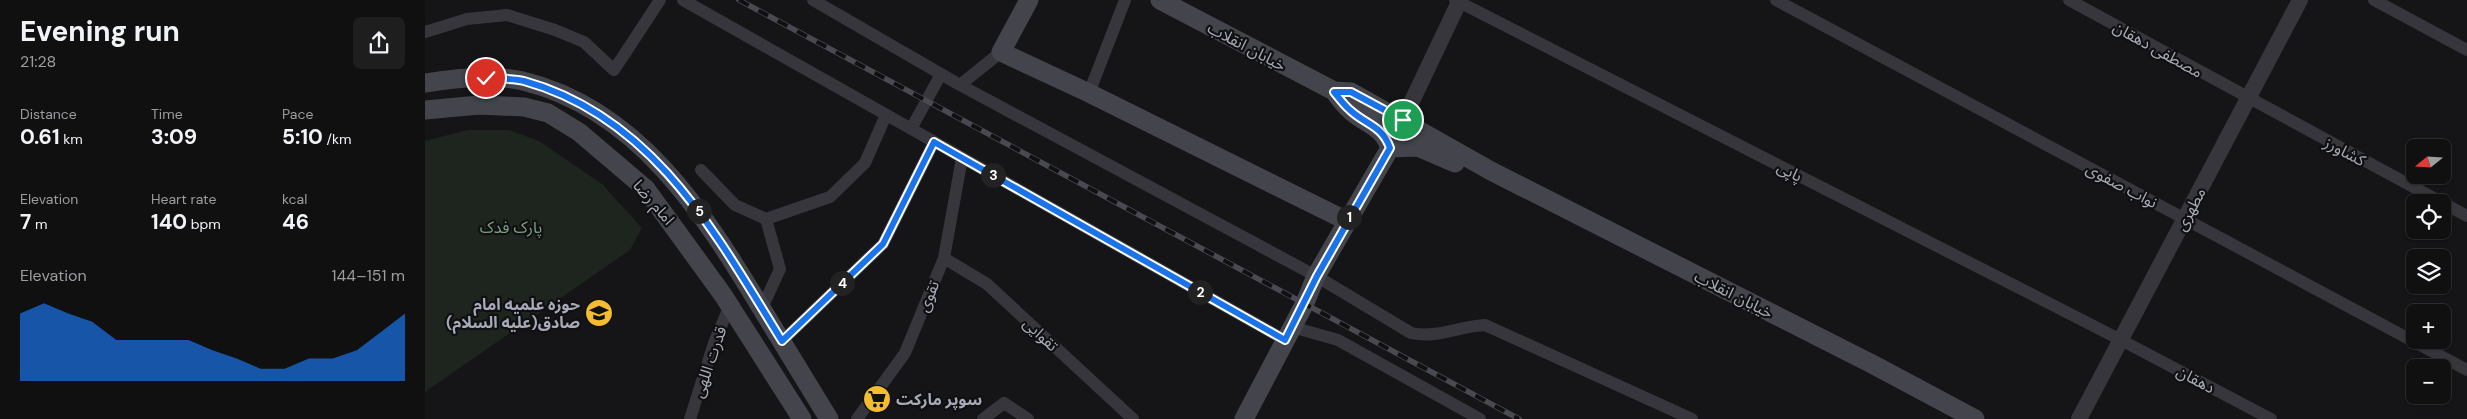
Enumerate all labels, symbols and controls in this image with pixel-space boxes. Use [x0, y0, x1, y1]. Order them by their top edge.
text: Evening run [20, 13, 180, 50]
street label: مصطفی دهقان [2109, 16, 2206, 83]
button: share [353, 17, 405, 69]
street label: خیابان انقلاب [1204, 17, 1290, 76]
text: 21:28 [20, 51, 56, 72]
pin [465, 57, 507, 99]
icon: check [472, 64, 500, 92]
pin [1382, 99, 1424, 141]
text: Distance [20, 105, 77, 123]
text: Time [151, 105, 183, 123]
text: Pace [282, 105, 313, 123]
icon: arrive [1389, 106, 1417, 134]
text: 0.61 [20, 123, 60, 151]
text: 3:09 [151, 123, 197, 151]
text: 5:10 [282, 123, 323, 151]
text: km [60, 130, 83, 148]
text: /km [323, 130, 352, 148]
street label: کشاورز [2320, 131, 2369, 171]
north arrow [2406, 139, 2451, 184]
map controls [2406, 139, 2451, 404]
street label: پاپی [1773, 156, 1806, 187]
street label: نواب صفوی [2082, 158, 2161, 213]
pin: 3 [981, 162, 1005, 188]
text: 3 [989, 166, 998, 184]
street label: امام رضا [627, 175, 679, 231]
street label: مطهری [2170, 184, 2211, 235]
text: Elevation [20, 190, 78, 208]
text: Heart rate [151, 190, 216, 208]
text: kcal [282, 190, 307, 208]
button: locate [2406, 194, 2451, 239]
pin: 5 [687, 198, 711, 224]
text: 5 [695, 202, 704, 220]
pin: 1 [1337, 204, 1361, 230]
text: 7 [20, 208, 31, 236]
text: 140 [151, 208, 187, 236]
text: 46 [282, 208, 309, 236]
text: 1 [1347, 208, 1352, 226]
text: m [31, 215, 47, 233]
text: bpm [187, 215, 221, 233]
park label: پارک فدک [480, 217, 542, 238]
button: layers [2406, 249, 2451, 294]
text: Elevation [20, 265, 87, 286]
text: 144–151 m [332, 265, 405, 286]
street label: خیابان انقلاب [1691, 266, 1777, 323]
pin: 4 [829, 270, 855, 296]
text: 4 [838, 274, 847, 292]
street label: تقوی [913, 277, 944, 315]
pin: 2 [1187, 280, 1213, 304]
text: 2 [1196, 283, 1205, 301]
place label: حوزه علمیه امام صادق(علیه السلام) [446, 294, 580, 334]
school or university icon: حوزه علمیه امام صادق(علیه السلام) [584, 298, 614, 328]
button: + [2406, 304, 2451, 349]
street label: تقوایی [1019, 313, 1063, 356]
street label: قدرت اللهی [687, 324, 732, 401]
button: − [2406, 359, 2451, 404]
street label: دهقان [2173, 361, 2219, 398]
supermarket icon: سوپر مارکت [862, 384, 892, 414]
place label: سوپر مارکت [896, 389, 982, 410]

